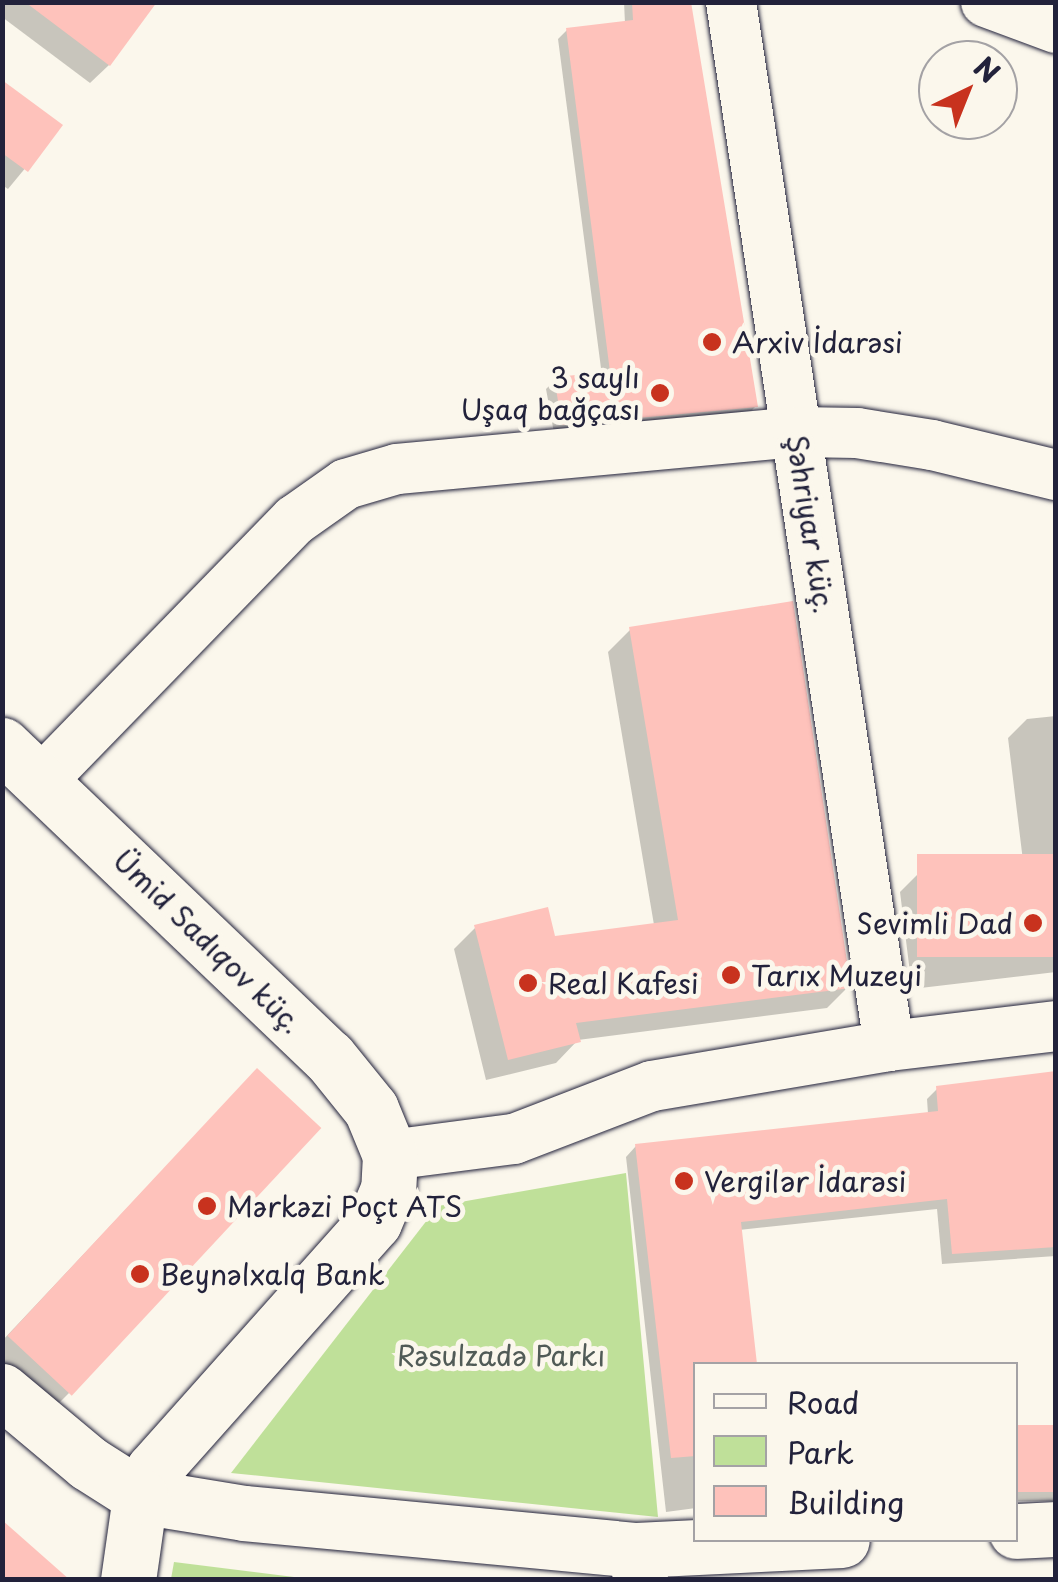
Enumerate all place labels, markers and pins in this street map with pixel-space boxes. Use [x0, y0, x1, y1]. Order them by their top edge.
place label: Arxiv İdarəsi [732, 325, 903, 359]
marker: Arxiv İdarəsi [701, 331, 723, 353]
place label: 3 saylı Uşaq bağçası [460, 360, 640, 426]
marker: 3 saylı Uşaq bağçası [649, 382, 671, 404]
place label: Sevimli Dad [854, 906, 1013, 940]
marker: Sevimli Dad [1022, 912, 1044, 934]
place label: Tarıx Muzeyi [751, 958, 924, 992]
marker: Tarıx Muzeyi [720, 964, 742, 986]
place label: Real Kafesi [548, 966, 698, 1000]
marker: Real Kafesi [517, 972, 539, 994]
place label: Vergilər İdarəsi [704, 1164, 906, 1198]
marker: Vergilər İdarəsi [673, 1170, 695, 1192]
place label: Mərkəzi Poçt ATS [227, 1189, 465, 1223]
marker: Mərkəzi Poçt ATS [196, 1195, 218, 1217]
place label: Beynəlxalq Bank [160, 1257, 386, 1291]
marker: Beynəlxalq Bank [129, 1263, 151, 1285]

